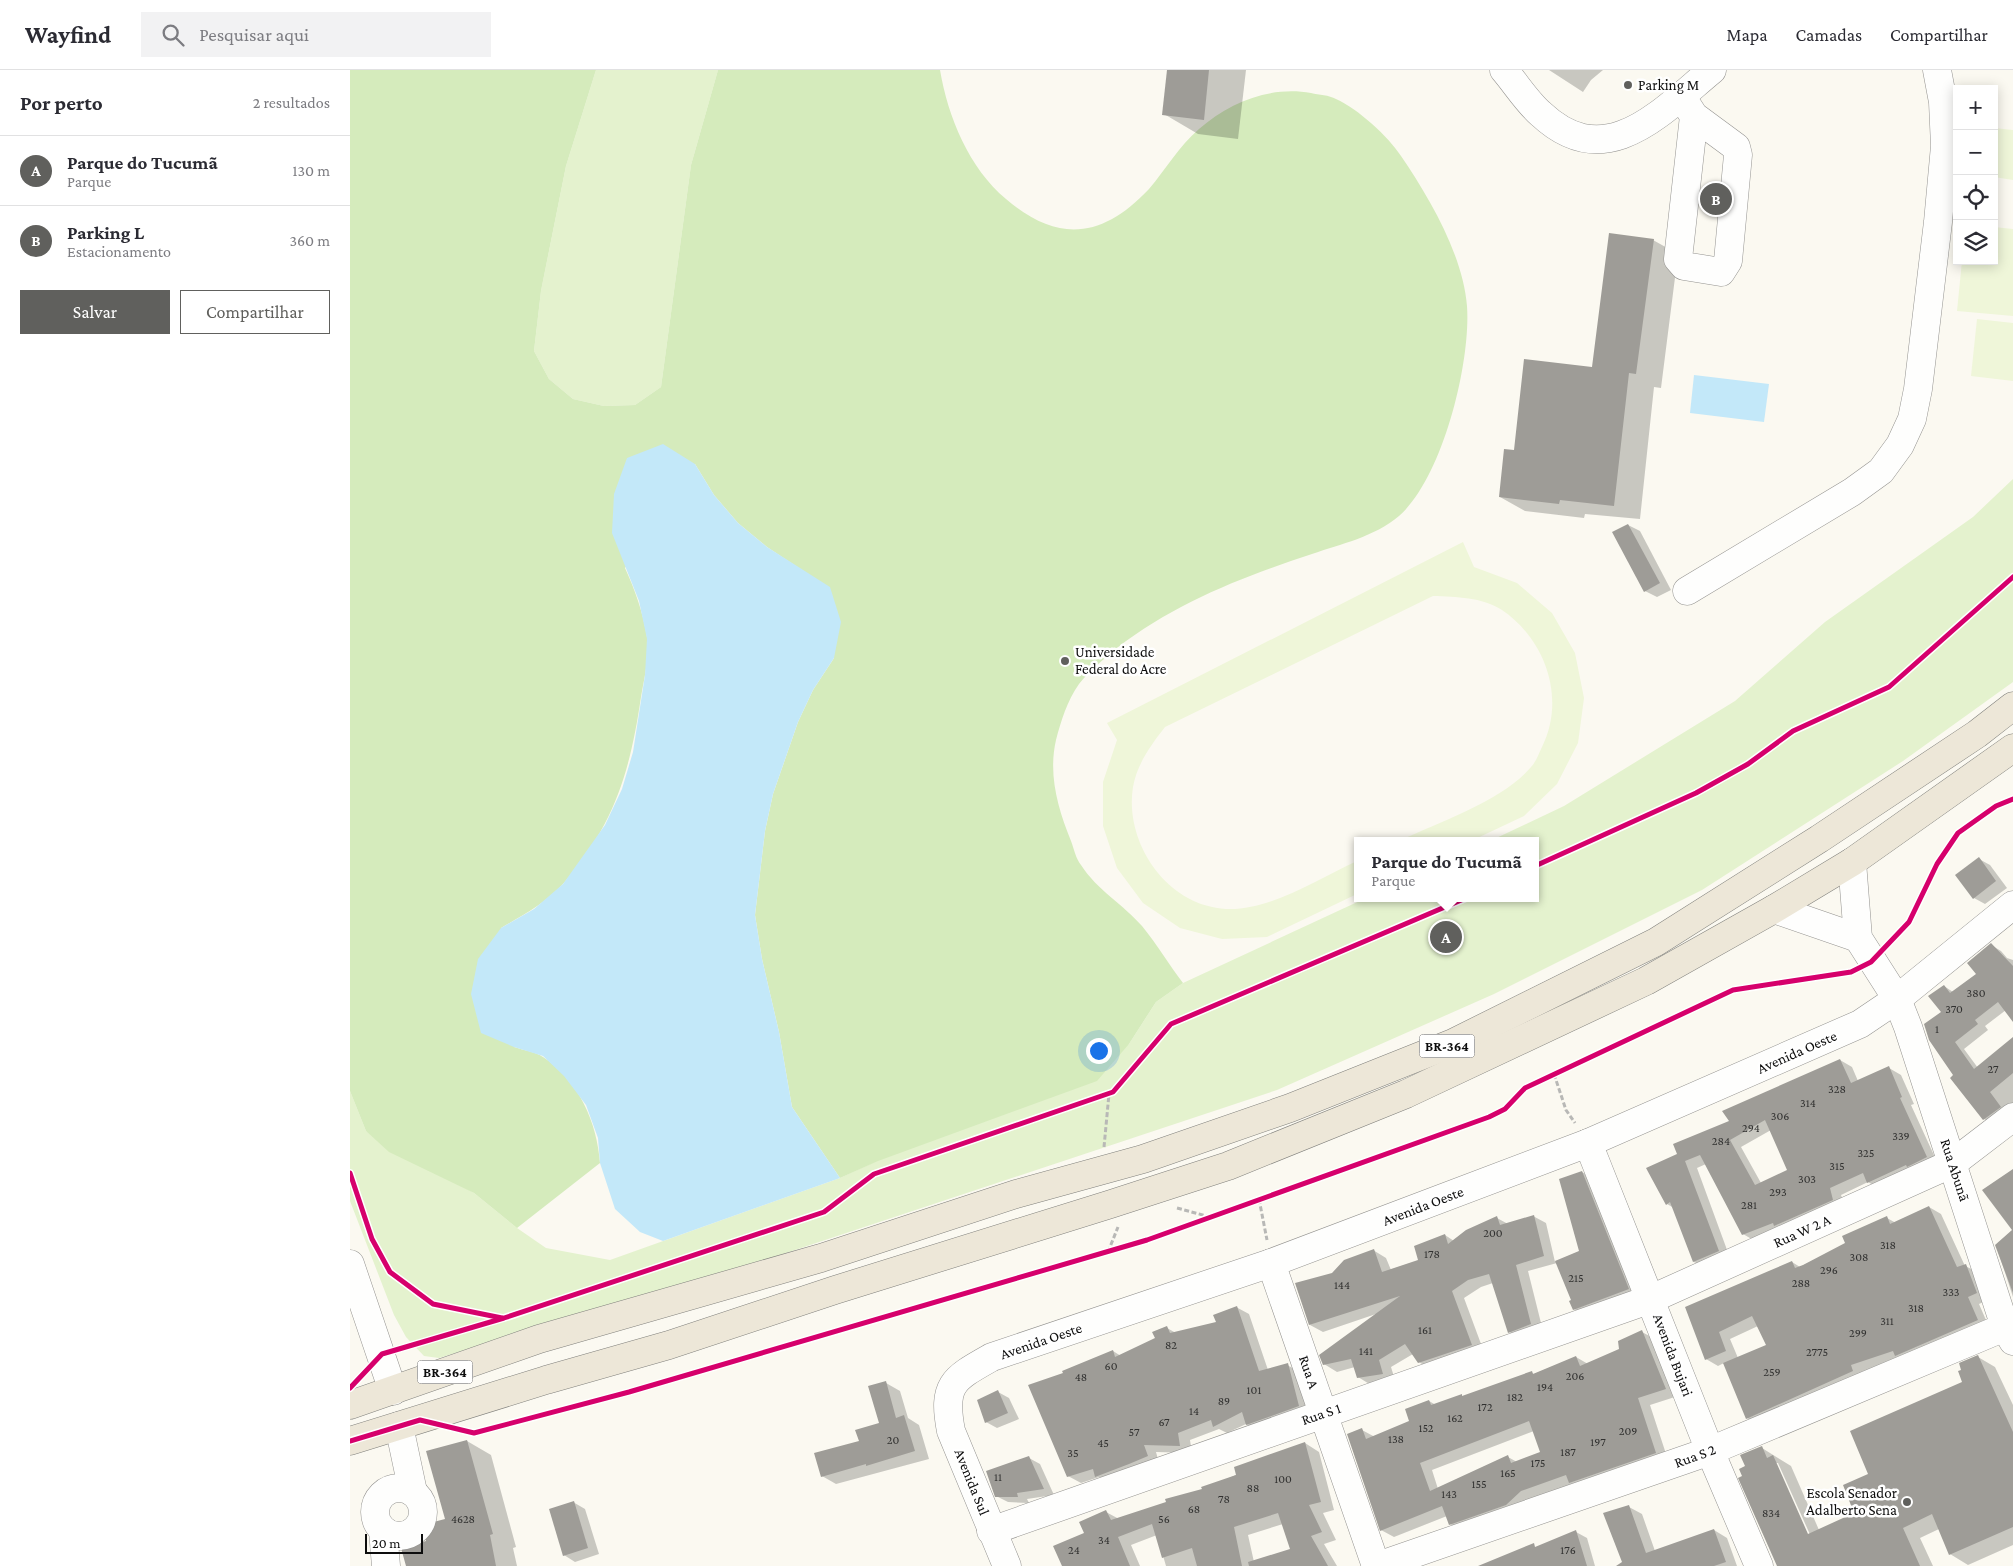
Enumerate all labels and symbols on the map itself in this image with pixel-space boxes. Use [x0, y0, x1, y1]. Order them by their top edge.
place label: Parking M [1638, 77, 1699, 94]
marker: Parking M [1622, 79, 1634, 91]
pin: B [1700, 180, 1732, 218]
place label: Universidade Federal do Acre [1075, 644, 1167, 677]
marker: Universidade Federal do Acre [1059, 655, 1071, 667]
pin: A [1430, 918, 1462, 956]
house number: 380 [1967, 986, 1986, 1000]
house number: 370 [1945, 1002, 1963, 1016]
house number: 1 [1935, 1022, 1939, 1036]
street label: Avenida Oeste [1755, 1027, 1840, 1077]
road number: BR-364 [1420, 1034, 1474, 1058]
your location [1086, 1038, 1112, 1064]
house number: 27 [1987, 1062, 1999, 1076]
house number: 328 [1828, 1082, 1846, 1096]
house number: 314 [1800, 1096, 1816, 1110]
house number: 306 [1771, 1109, 1789, 1123]
house number: 294 [1742, 1121, 1760, 1135]
house number: 339 [1892, 1129, 1910, 1143]
house number: 284 [1712, 1134, 1730, 1148]
street label: Rua Abunã [1937, 1137, 1973, 1203]
house number: 325 [1857, 1146, 1875, 1160]
house number: 315 [1829, 1159, 1845, 1173]
house number: 303 [1798, 1172, 1816, 1186]
street label: Avenida Oeste [1380, 1183, 1466, 1229]
house number: 293 [1769, 1185, 1787, 1199]
house number: 281 [1741, 1198, 1757, 1212]
street label: Rua W 2 A [1771, 1211, 1834, 1251]
house number: 200 [1483, 1226, 1503, 1240]
house number: 318 [1880, 1238, 1896, 1252]
house number: 178 [1424, 1247, 1440, 1261]
house number: 308 [1850, 1250, 1868, 1264]
house number: 296 [1820, 1263, 1838, 1277]
house number: 215 [1568, 1271, 1584, 1285]
house number: 288 [1792, 1276, 1810, 1290]
house number: 144 [1334, 1278, 1350, 1292]
house number: 333 [1943, 1285, 1960, 1299]
house number: 318 [1908, 1301, 1924, 1315]
street label: Avenida Bujari [1649, 1311, 1696, 1399]
house number: 311 [1880, 1314, 1894, 1328]
street label: Avenida Oeste [998, 1319, 1084, 1362]
house number: 161 [1418, 1323, 1432, 1337]
house number: 299 [1849, 1326, 1867, 1340]
house number: 82 [1165, 1338, 1177, 1352]
house number: 141 [1359, 1344, 1373, 1358]
house number: 2775 [1806, 1345, 1828, 1359]
street label: Rua A [1296, 1353, 1322, 1391]
house number: 60 [1105, 1359, 1118, 1373]
road number: BR-364 [418, 1360, 472, 1384]
house number: 259 [1763, 1365, 1781, 1379]
house number: 206 [1566, 1369, 1584, 1383]
house number: 48 [1075, 1370, 1087, 1384]
house number: 194 [1537, 1380, 1553, 1394]
house number: 101 [1247, 1383, 1261, 1397]
house number: 182 [1507, 1390, 1523, 1404]
house number: 89 [1218, 1394, 1230, 1408]
street label: Rua S 1 [1299, 1400, 1343, 1428]
house number: 172 [1477, 1400, 1493, 1414]
house number: 14 [1189, 1404, 1199, 1418]
house number: 162 [1447, 1411, 1463, 1425]
house number: 67 [1158, 1415, 1170, 1429]
house number: 152 [1418, 1421, 1434, 1435]
house number: 209 [1619, 1424, 1637, 1438]
house number: 57 [1129, 1425, 1140, 1439]
house number: 138 [1388, 1432, 1404, 1446]
house number: 20 [887, 1433, 899, 1447]
house number: 197 [1590, 1435, 1606, 1449]
house number: 45 [1097, 1436, 1109, 1450]
street label: Rua S 2 [1672, 1441, 1718, 1471]
house number: 187 [1560, 1445, 1576, 1459]
street label: Avenida Sul [951, 1446, 993, 1518]
house number: 35 [1067, 1446, 1079, 1460]
house number: 175 [1530, 1456, 1546, 1470]
house number: 165 [1500, 1466, 1516, 1480]
house number: 11 [994, 1470, 1002, 1484]
house number: 100 [1274, 1472, 1292, 1486]
house number: 155 [1471, 1477, 1487, 1491]
house number: 88 [1247, 1481, 1259, 1495]
place label: Escola Senador Adalberto Sena [1806, 1485, 1898, 1518]
house number: 143 [1441, 1487, 1457, 1501]
house number: 78 [1218, 1492, 1230, 1506]
marker: Escola Senador Adalberto Sena [1901, 1496, 1913, 1508]
house number: 68 [1188, 1502, 1200, 1516]
house number: 834 [1762, 1506, 1780, 1520]
house number: 4628 [451, 1512, 475, 1526]
house number: 56 [1158, 1512, 1170, 1526]
scale bar [365, 1531, 422, 1554]
house number: 34 [1098, 1533, 1110, 1547]
house number: 24 [1068, 1543, 1080, 1557]
house number: 176 [1560, 1543, 1576, 1557]

